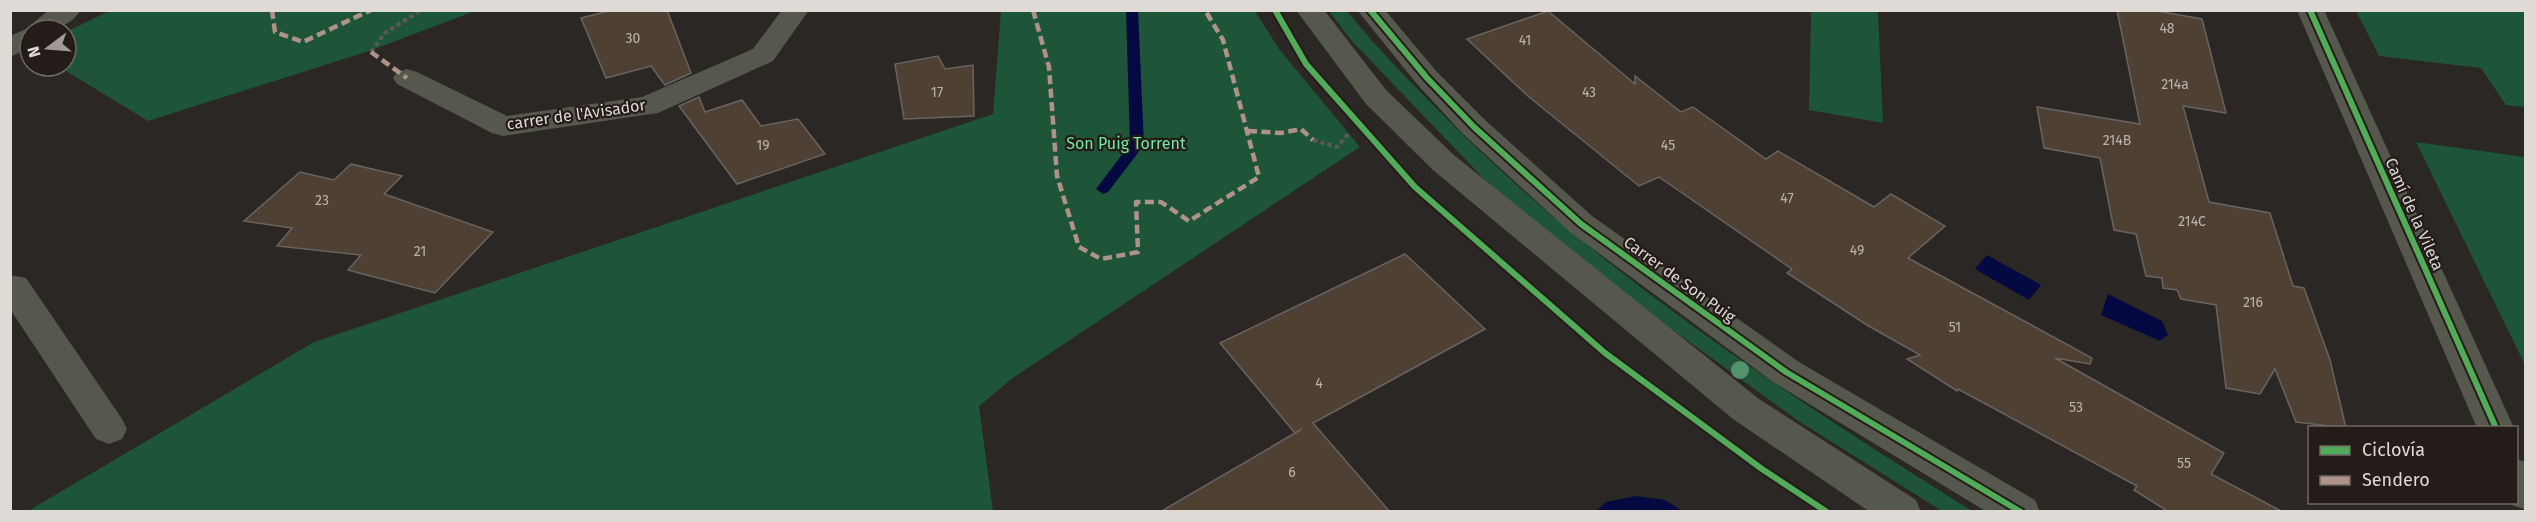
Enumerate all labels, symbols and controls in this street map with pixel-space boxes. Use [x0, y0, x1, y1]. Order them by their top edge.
north arrow [18, 18, 78, 78]
house number: 48 [2159, 20, 2175, 37]
house number: 30 [626, 30, 641, 47]
house number: 41 [1519, 32, 1531, 49]
text: N [23, 44, 45, 60]
house number: 214a [2161, 76, 2189, 93]
house number: 17 [931, 84, 943, 101]
house number: 43 [1582, 84, 1596, 101]
street label: carrer de l'Avisador [505, 95, 647, 134]
house number: 214B [2103, 132, 2131, 149]
park label: Son Puig Torrent [1066, 134, 1186, 153]
house number: 19 [756, 137, 770, 154]
house number: 45 [1661, 137, 1675, 154]
street label: Camí de la Vileta [2381, 155, 2448, 273]
house number: 47 [1780, 190, 1794, 207]
house number: 23 [315, 192, 329, 209]
house number: 214C [2178, 213, 2206, 230]
street label: Carrer de Son Puig [1620, 232, 1740, 327]
house number: 49 [1850, 242, 1864, 259]
house number: 21 [414, 243, 426, 260]
house number: 216 [2243, 294, 2263, 311]
house number: 51 [1949, 319, 1961, 336]
house number: 4 [1315, 375, 1323, 392]
house number: 53 [2069, 399, 2083, 416]
legend [2308, 426, 2518, 504]
text: Ciclovía [2362, 439, 2425, 461]
house number: 55 [2177, 455, 2191, 472]
house number: 6 [1288, 464, 1296, 481]
text: Sendero [2362, 469, 2430, 491]

